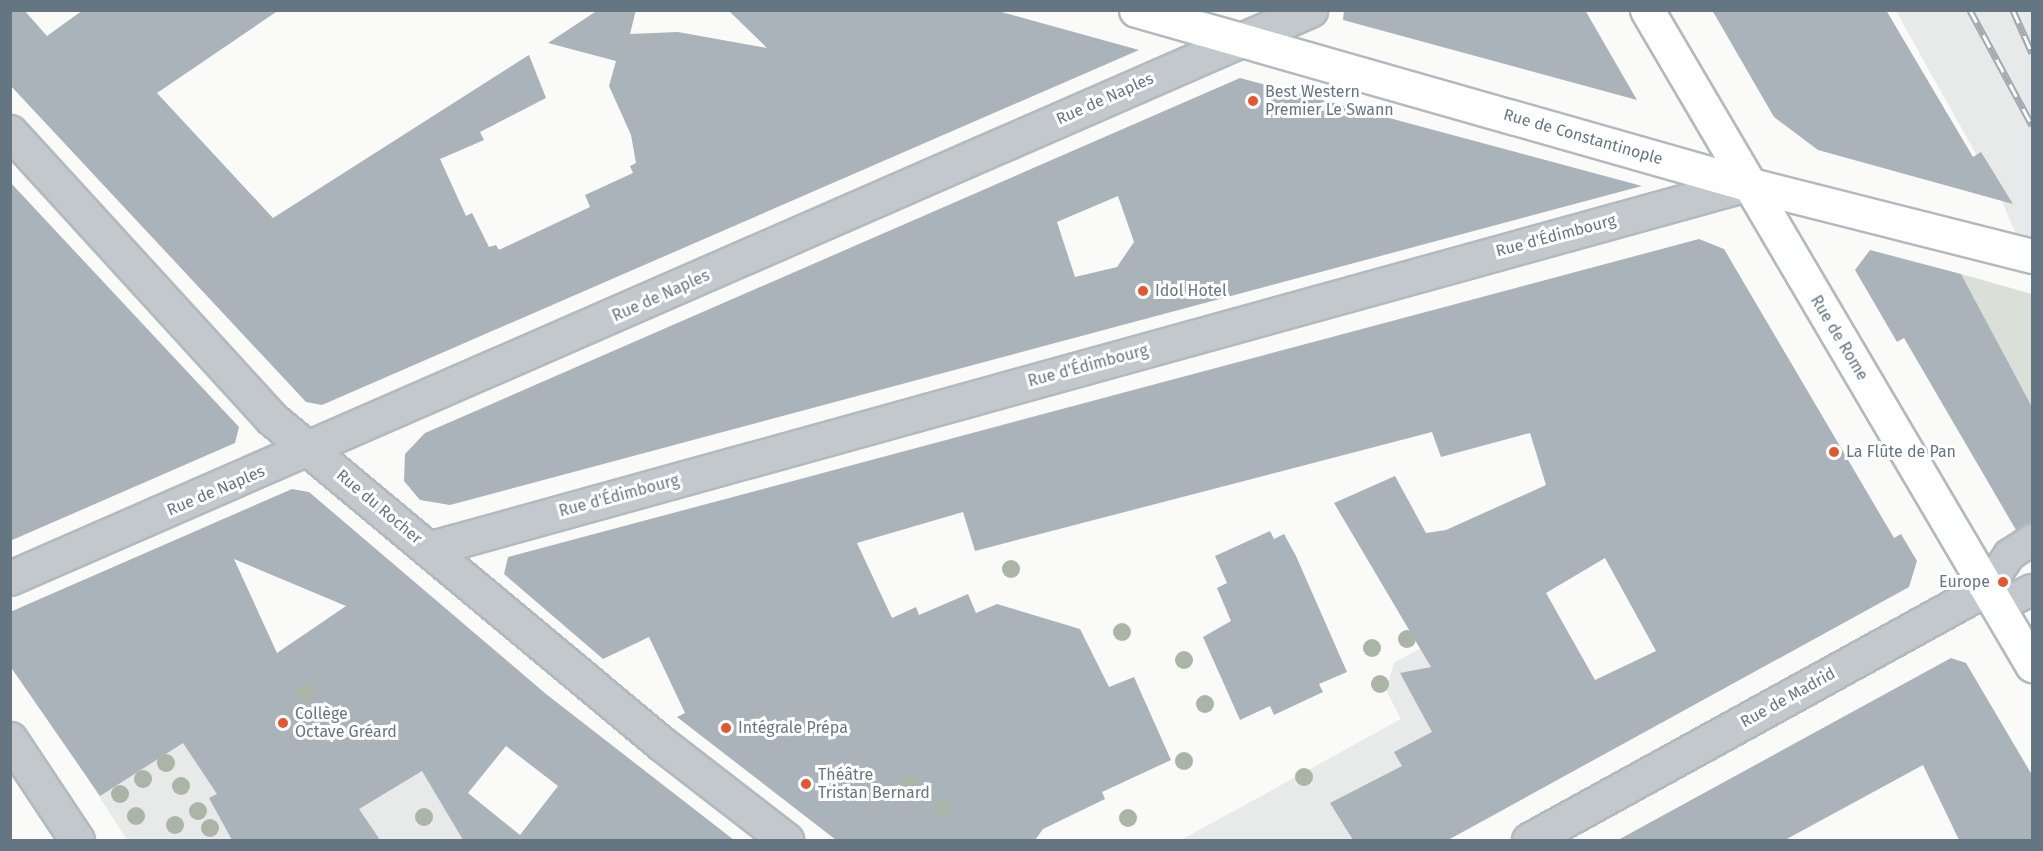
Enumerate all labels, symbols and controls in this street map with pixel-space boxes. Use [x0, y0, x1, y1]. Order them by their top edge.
street label: Rue de Naples [1053, 69, 1157, 129]
place label: Best Western Premier Le Swann [1265, 82, 1394, 120]
marker: Best Western Premier Le Swann [1246, 94, 1260, 108]
street label: Rue de Constantinople [1501, 105, 1665, 169]
street label: Rue d'Édimbourg [1494, 211, 1618, 261]
street label: Rue de Naples [609, 266, 713, 326]
place label: Idol Hotel [1155, 281, 1227, 301]
marker: Idol Hotel [1136, 284, 1150, 298]
street label: Rue de Rome [1806, 292, 1872, 384]
street label: Rue d'Édimbourg [1026, 341, 1150, 391]
place label: La Flûte de Pan [1846, 442, 1956, 462]
marker: La Flûte de Pan [1827, 445, 1841, 459]
street label: Rue de Naples [164, 462, 268, 520]
street label: Rue du Rocher [332, 466, 426, 548]
street label: Rue d'Édimbourg [557, 471, 681, 521]
place label: Europe [1939, 572, 1990, 592]
marker: Europe [1994, 573, 2012, 591]
street label: Rue de Madrid [1737, 664, 1839, 732]
place label: Collège Octave Gréard [295, 704, 397, 742]
marker: Collège Octave Gréard [276, 716, 290, 730]
place label: Intégrale Prépa [738, 718, 848, 738]
marker: Intégrale Prépa [719, 721, 733, 735]
place label: Théâtre Tristan Bernard [818, 765, 930, 803]
marker: Théâtre Tristan Bernard [799, 777, 813, 791]

